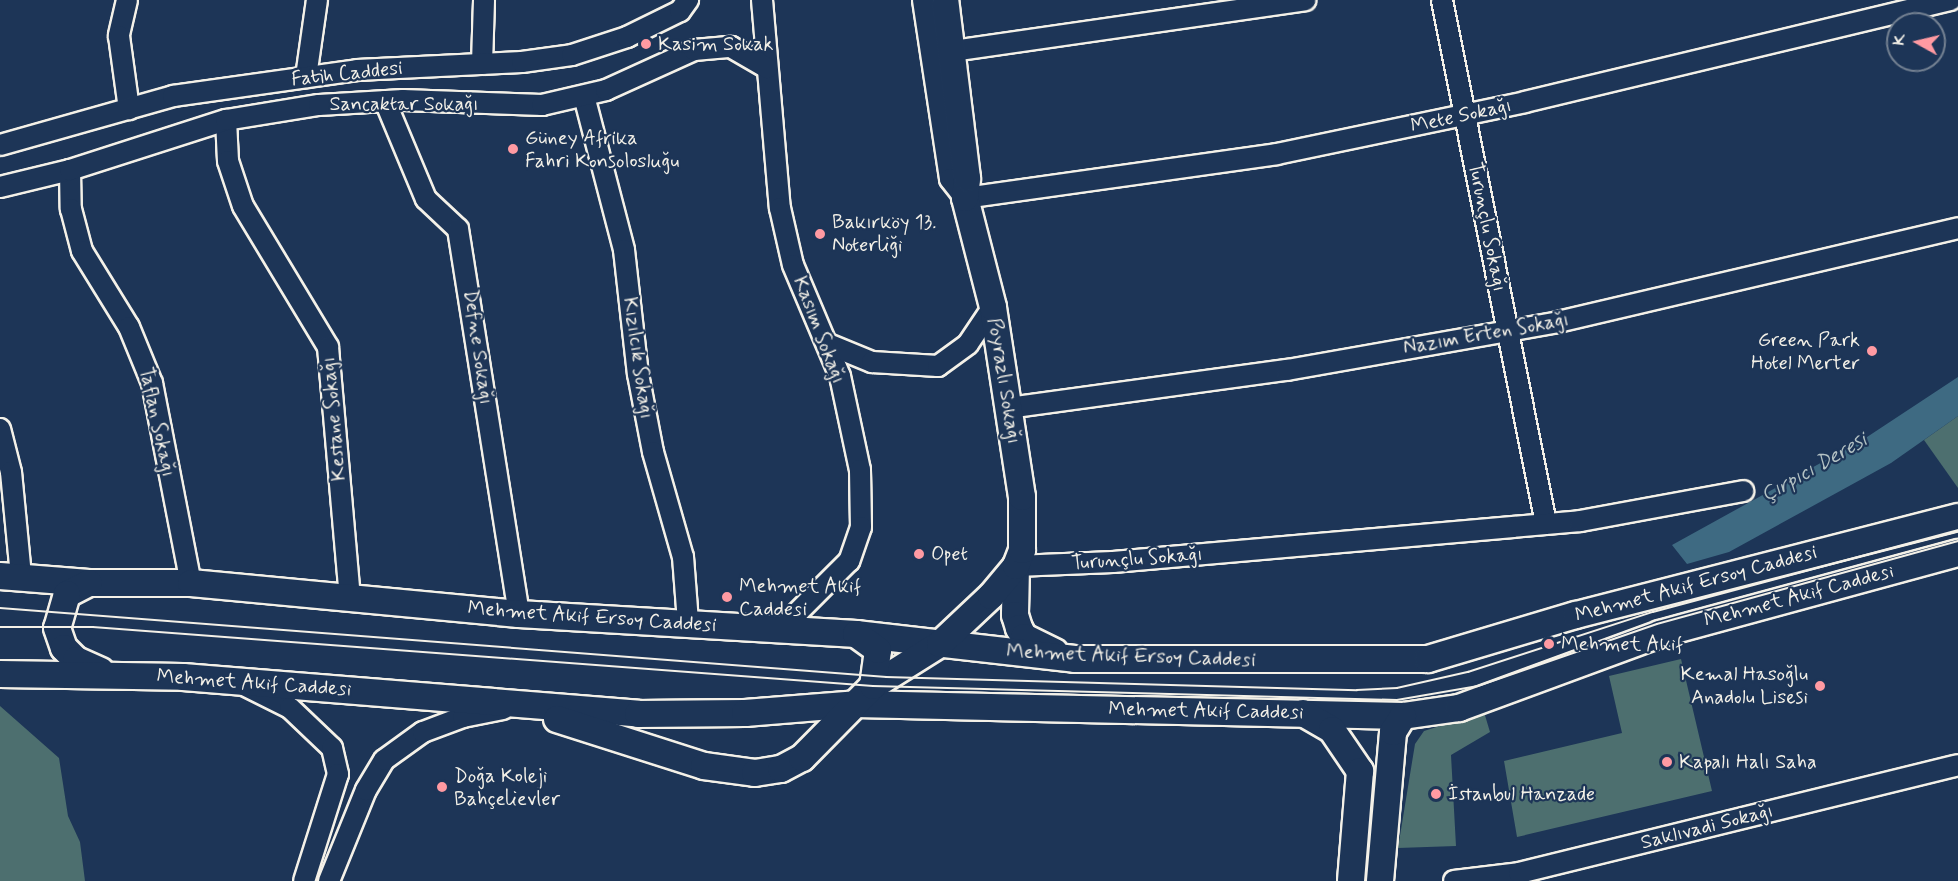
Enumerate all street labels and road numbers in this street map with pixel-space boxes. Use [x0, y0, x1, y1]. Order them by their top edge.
street label: Fatih Caddesi [288, 56, 406, 92]
street label: Sancaktar Sokağı [329, 92, 479, 116]
street label: Mete Sokağı [1408, 93, 1514, 139]
street label: Turunçlu Sokağı [1463, 160, 1511, 294]
street label: Kasım Sokağı [787, 272, 851, 388]
street label: Defne Sokağı [458, 288, 498, 406]
street label: Kızılcık Sokağı [617, 294, 659, 422]
street label: Nazım Erten Sokağı [1398, 307, 1574, 361]
street label: Poyrazlı Sokağı [982, 316, 1026, 446]
street label: Kestane Sokağı [317, 355, 351, 483]
street label: Taflan Sokağı [134, 365, 180, 479]
street label: Mehmet Akif Ersoy Caddesi [1573, 540, 1819, 628]
street label: Turunçlu Sokağı [1070, 542, 1204, 576]
street label: Mehmet Akif Caddesi [1701, 559, 1897, 633]
street label: Mehmet Akif Ersoy Caddesi [468, 596, 716, 638]
street label: Mehmet Akif Ersoy Caddesi [1007, 640, 1255, 672]
street label: Mehmet Akif Caddesi [156, 664, 352, 702]
street label: Mehmet Akif Caddesi [1108, 697, 1304, 725]
street label: Saklıvadi Sokağı [1638, 799, 1776, 855]

